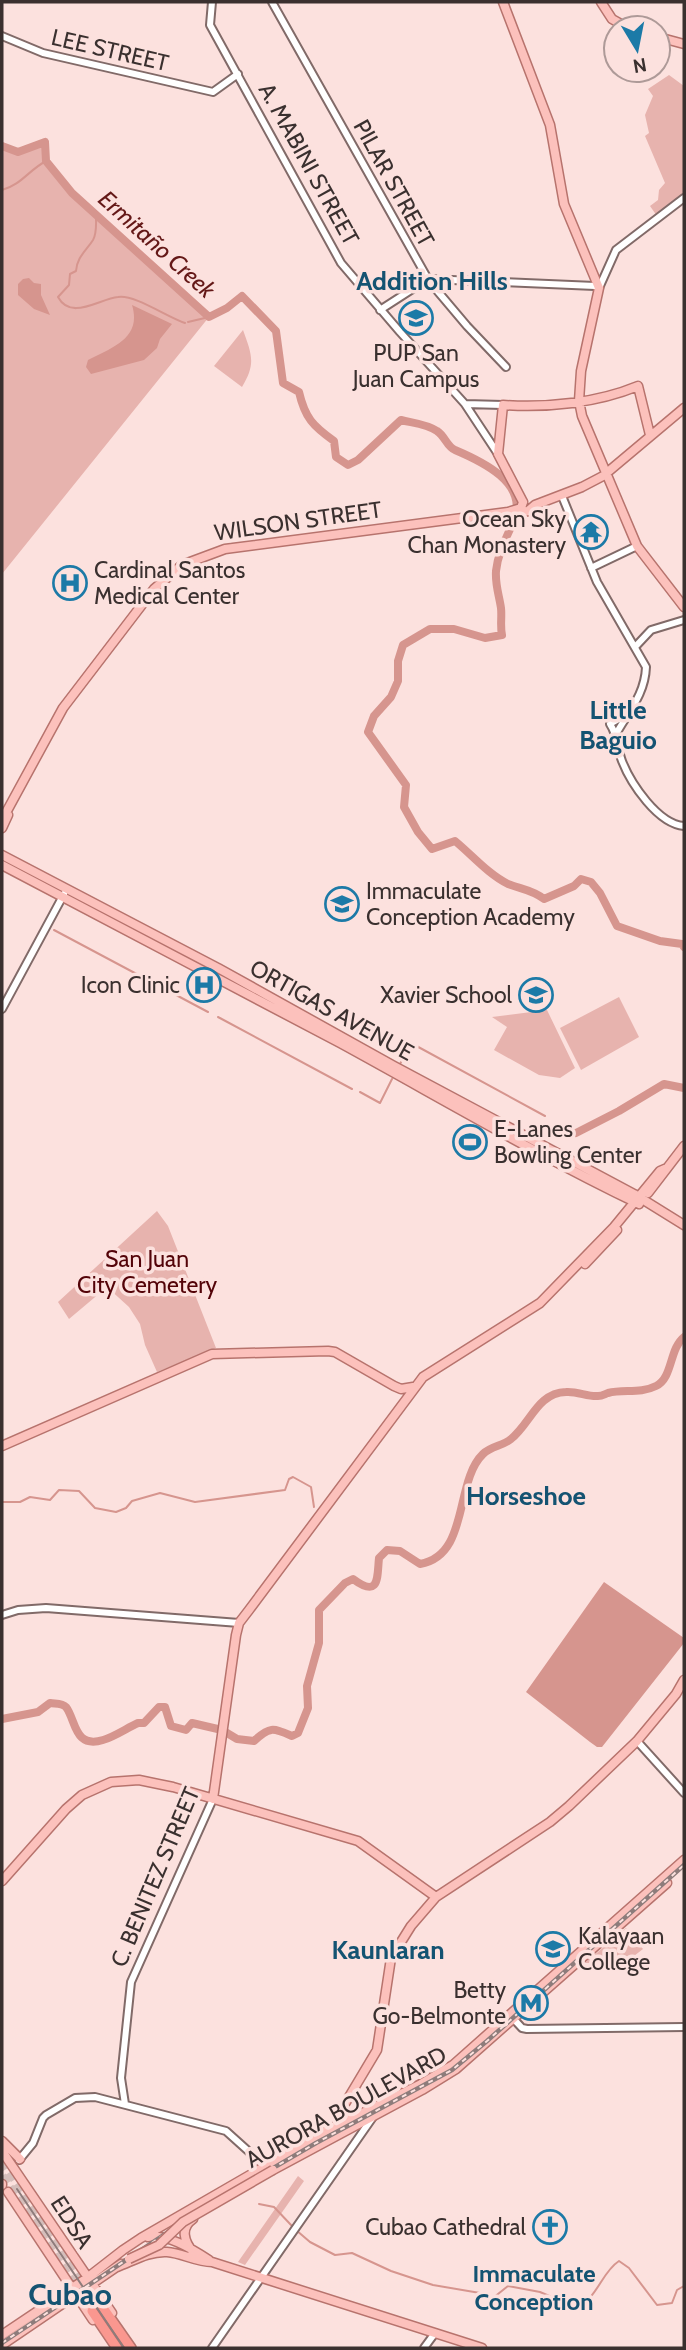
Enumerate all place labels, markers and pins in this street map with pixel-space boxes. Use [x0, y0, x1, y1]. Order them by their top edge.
school or university icon: PUP San Juan Campus [397, 299, 435, 337]
place label: PUP San Juan Campus [352, 339, 479, 393]
place label: Ocean Sky Chan Monastery [408, 505, 566, 559]
temple icon: Ocean Sky Chan Monastery [572, 513, 610, 551]
place label: Cardinal Santos Medical Center [94, 556, 245, 610]
hospital icon: Cardinal Santos Medical Center [51, 564, 89, 602]
place label: Immaculate Conception Academy [366, 877, 575, 931]
school or university icon: Immaculate Conception Academy [323, 885, 361, 923]
hospital icon: Icon Clinic [185, 966, 223, 1004]
place label: Icon Clinic [81, 971, 180, 999]
school or university icon: Xavier School [517, 976, 555, 1014]
place label: Xavier School [380, 981, 513, 1009]
place label: E-Lanes Bowling Center [494, 1115, 642, 1169]
sports icon: E-Lanes Bowling Center [451, 1123, 489, 1161]
place label: Kalayaan College [578, 1922, 664, 1976]
school or university icon: Kalayaan College [534, 1930, 572, 1968]
place label: Betty Go-Belmonte [372, 1976, 506, 2030]
metro station icon: Betty Go-Belmonte [512, 1984, 550, 2022]
church icon: Cubao Cathedral [531, 2208, 569, 2246]
place label: Cubao Cathedral [365, 2213, 527, 2241]

